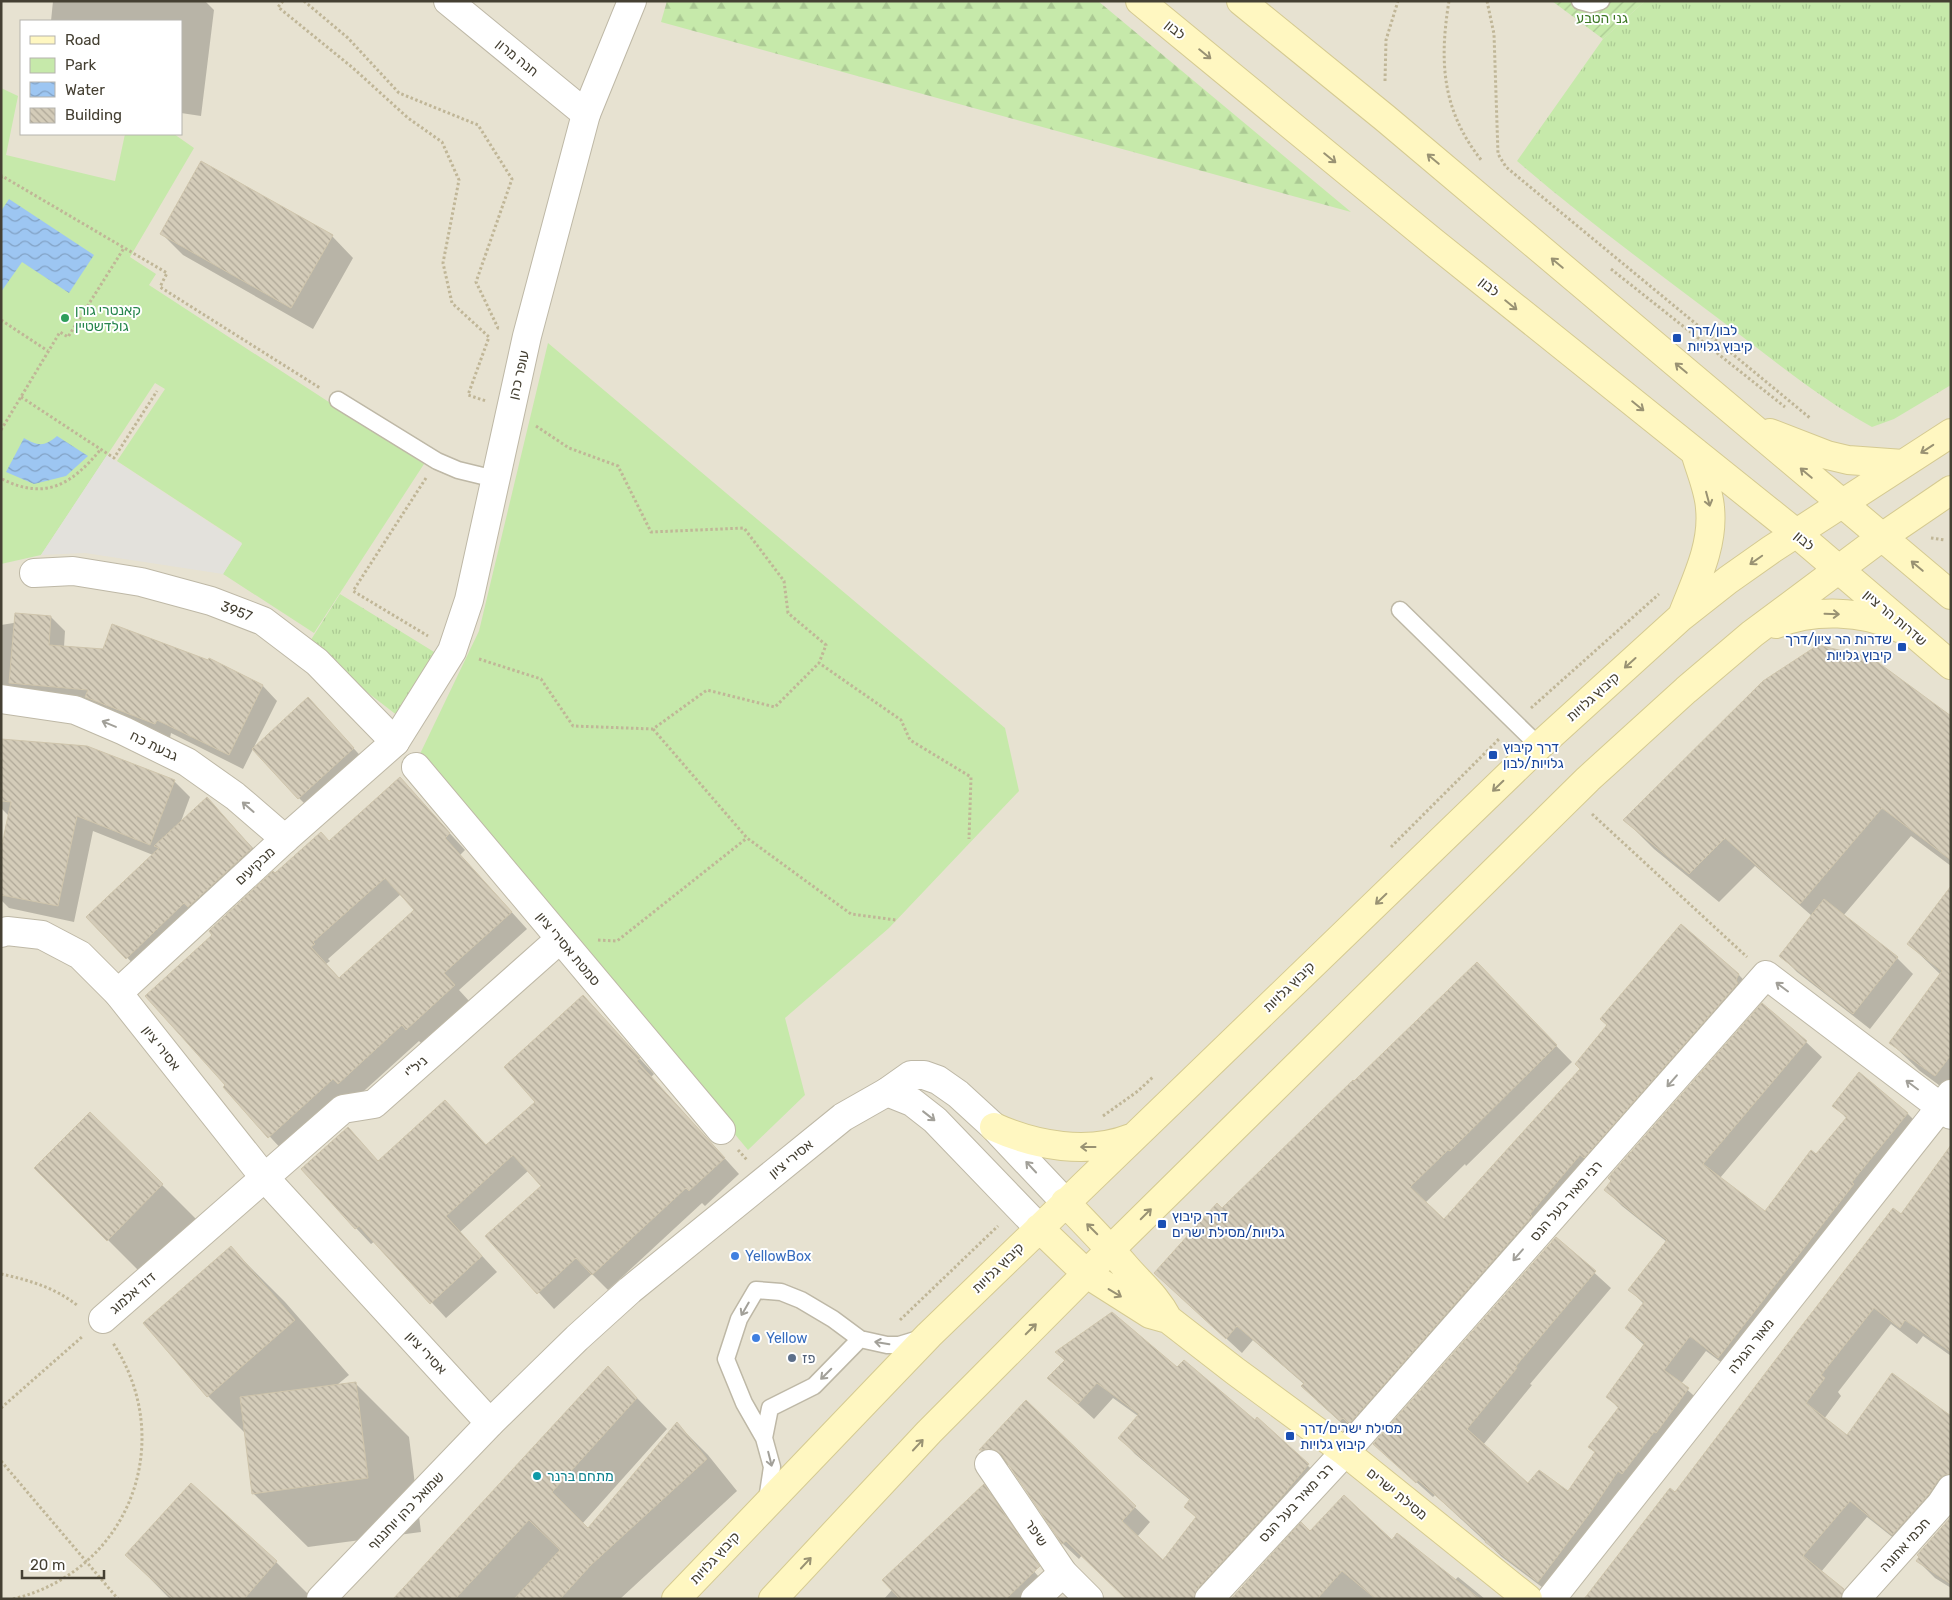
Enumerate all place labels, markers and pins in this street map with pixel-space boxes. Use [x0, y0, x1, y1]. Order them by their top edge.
place label: קאנטרי גורן גולדשטיין [75, 302, 141, 335]
marker: קאנטרי גורן גולדשטיין [59, 312, 71, 324]
place label: לבון/דרך קיבוץ גלויות [1687, 322, 1753, 355]
marker: לבון/דרך קיבוץ גלויות [1671, 332, 1683, 344]
place label: שדרות הר ציון/דרך קיבוץ גלויות [1785, 631, 1892, 664]
marker: שדרות הר ציון/דרך קיבוץ גלויות [1896, 641, 1908, 653]
place label: דרך קיבוץ גלויות/לבון [1503, 739, 1564, 772]
marker: דרך קיבוץ גלויות/לבון [1487, 749, 1499, 761]
place label: דרך קיבוץ גלויות/מסילת ישרים [1172, 1208, 1285, 1241]
marker: דרך קיבוץ גלויות/מסילת ישרים [1156, 1218, 1168, 1230]
place label: YellowBox [745, 1248, 812, 1265]
marker: YellowBox [729, 1250, 741, 1262]
place label: Yellow [766, 1330, 808, 1347]
marker: Yellow [750, 1332, 762, 1344]
place label: פז [802, 1350, 816, 1367]
marker: פז [786, 1352, 798, 1364]
place label: מסילת ישרים/דרך קיבוץ גלויות [1300, 1420, 1402, 1453]
marker: מסילת ישרים/דרך קיבוץ גלויות [1284, 1430, 1296, 1442]
place label: מתחם ברנר [547, 1468, 614, 1485]
marker: מתחם ברנר [531, 1470, 543, 1482]

